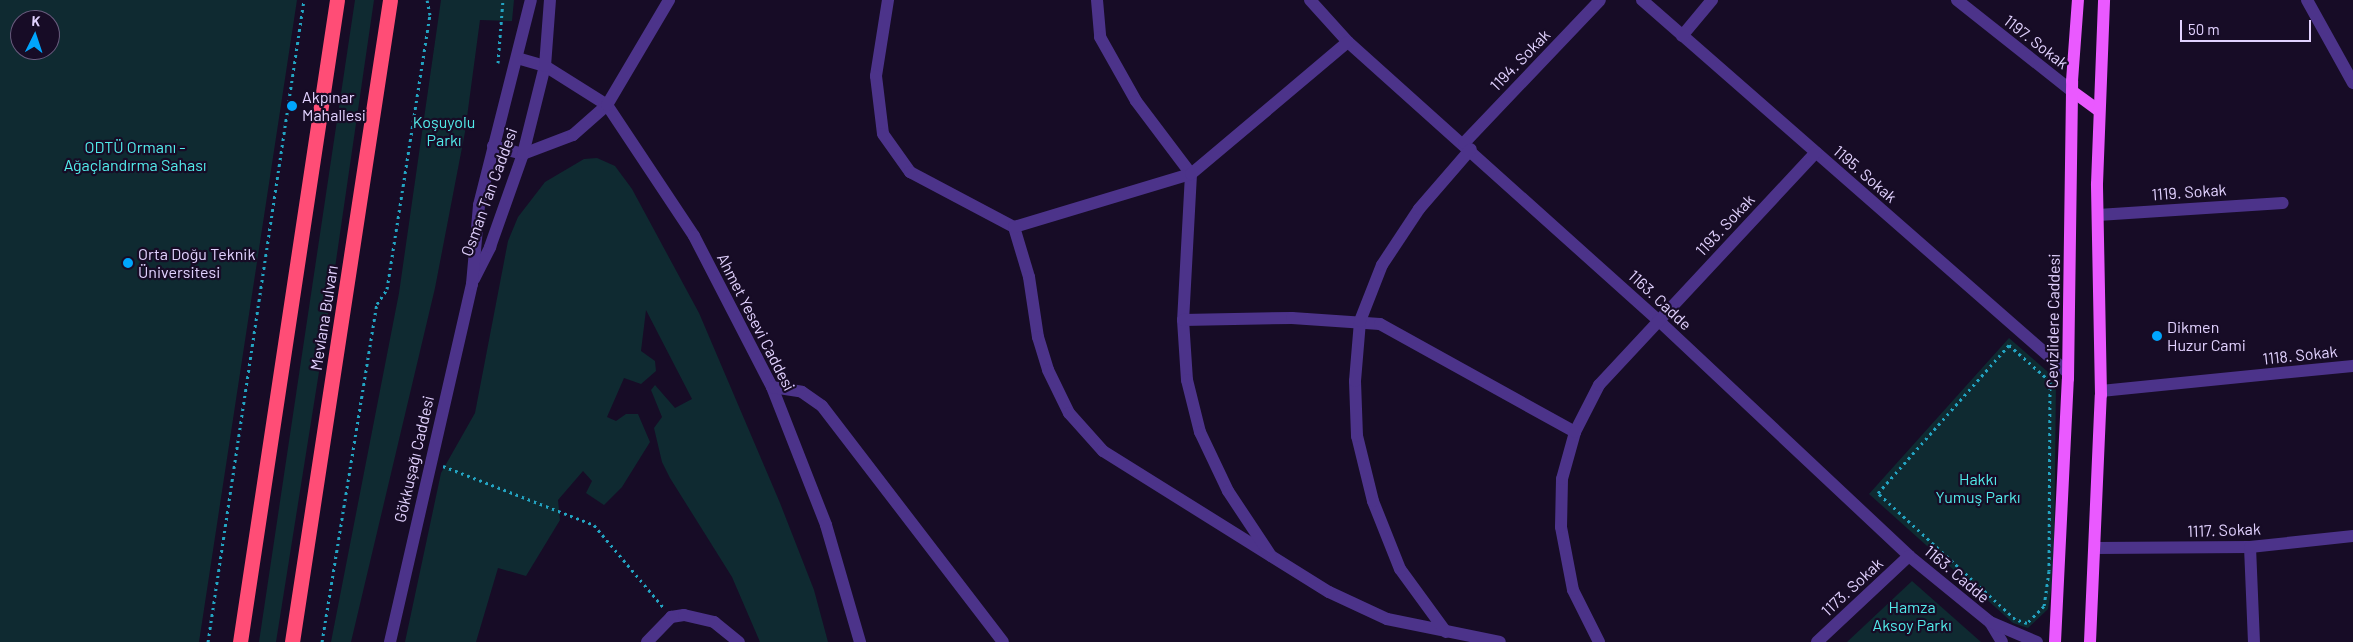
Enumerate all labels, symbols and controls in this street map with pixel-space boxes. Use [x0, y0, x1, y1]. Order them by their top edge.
north arrow [10, 10, 60, 60]
scale bar [2183, 10, 2314, 42]
street label: 1197. Sokak [2000, 11, 2072, 73]
text: K [31, 12, 41, 29]
text: 50 m [2188, 20, 2220, 38]
street label: 1194. Sokak [1486, 25, 1554, 95]
place label: Akpınar Mahallesi [302, 87, 366, 125]
marker: Akpınar Mahallesi [286, 100, 298, 112]
park label: Koşuyolu Parkı [413, 112, 475, 150]
street label: Osman Tan Caddesi [457, 125, 521, 259]
park label: ODTÜ Ormanı - Ağaçlandırma Sahası [64, 137, 206, 175]
street label: 1195. Sokak [1829, 141, 1901, 207]
street label: 1119. Sokak [2151, 180, 2227, 204]
street label: 1193. Sokak [1692, 190, 1758, 260]
place label: Orta Doğu Teknik Üniversitesi [138, 244, 255, 282]
street label: Ahmet Yesevi Caddesi [713, 250, 799, 394]
street label: Cevizlidere Caddesi [2042, 253, 2064, 389]
marker: Orta Doğu Teknik Üniversitesi [122, 257, 134, 269]
street label: Mevlana Bulvarı [306, 264, 342, 372]
street label: 1163. Cadde [1625, 266, 1695, 334]
place label: Dikmen Huzur Cami [2167, 317, 2246, 355]
marker: Dikmen Huzur Cami [2151, 330, 2163, 342]
street label: 1118. Sokak [2262, 342, 2338, 368]
street label: Gökkuşağı Caddesi [390, 394, 438, 524]
park label: Hakkı Yumuş Parkı [1936, 469, 2020, 507]
street label: 1117. Sokak [2187, 519, 2261, 541]
street label: 1163. Cadde [1921, 541, 1993, 607]
street label: 1173. Sokak [1817, 554, 1887, 620]
park label: Hamza Aksoy Parkı [1872, 597, 1952, 635]

